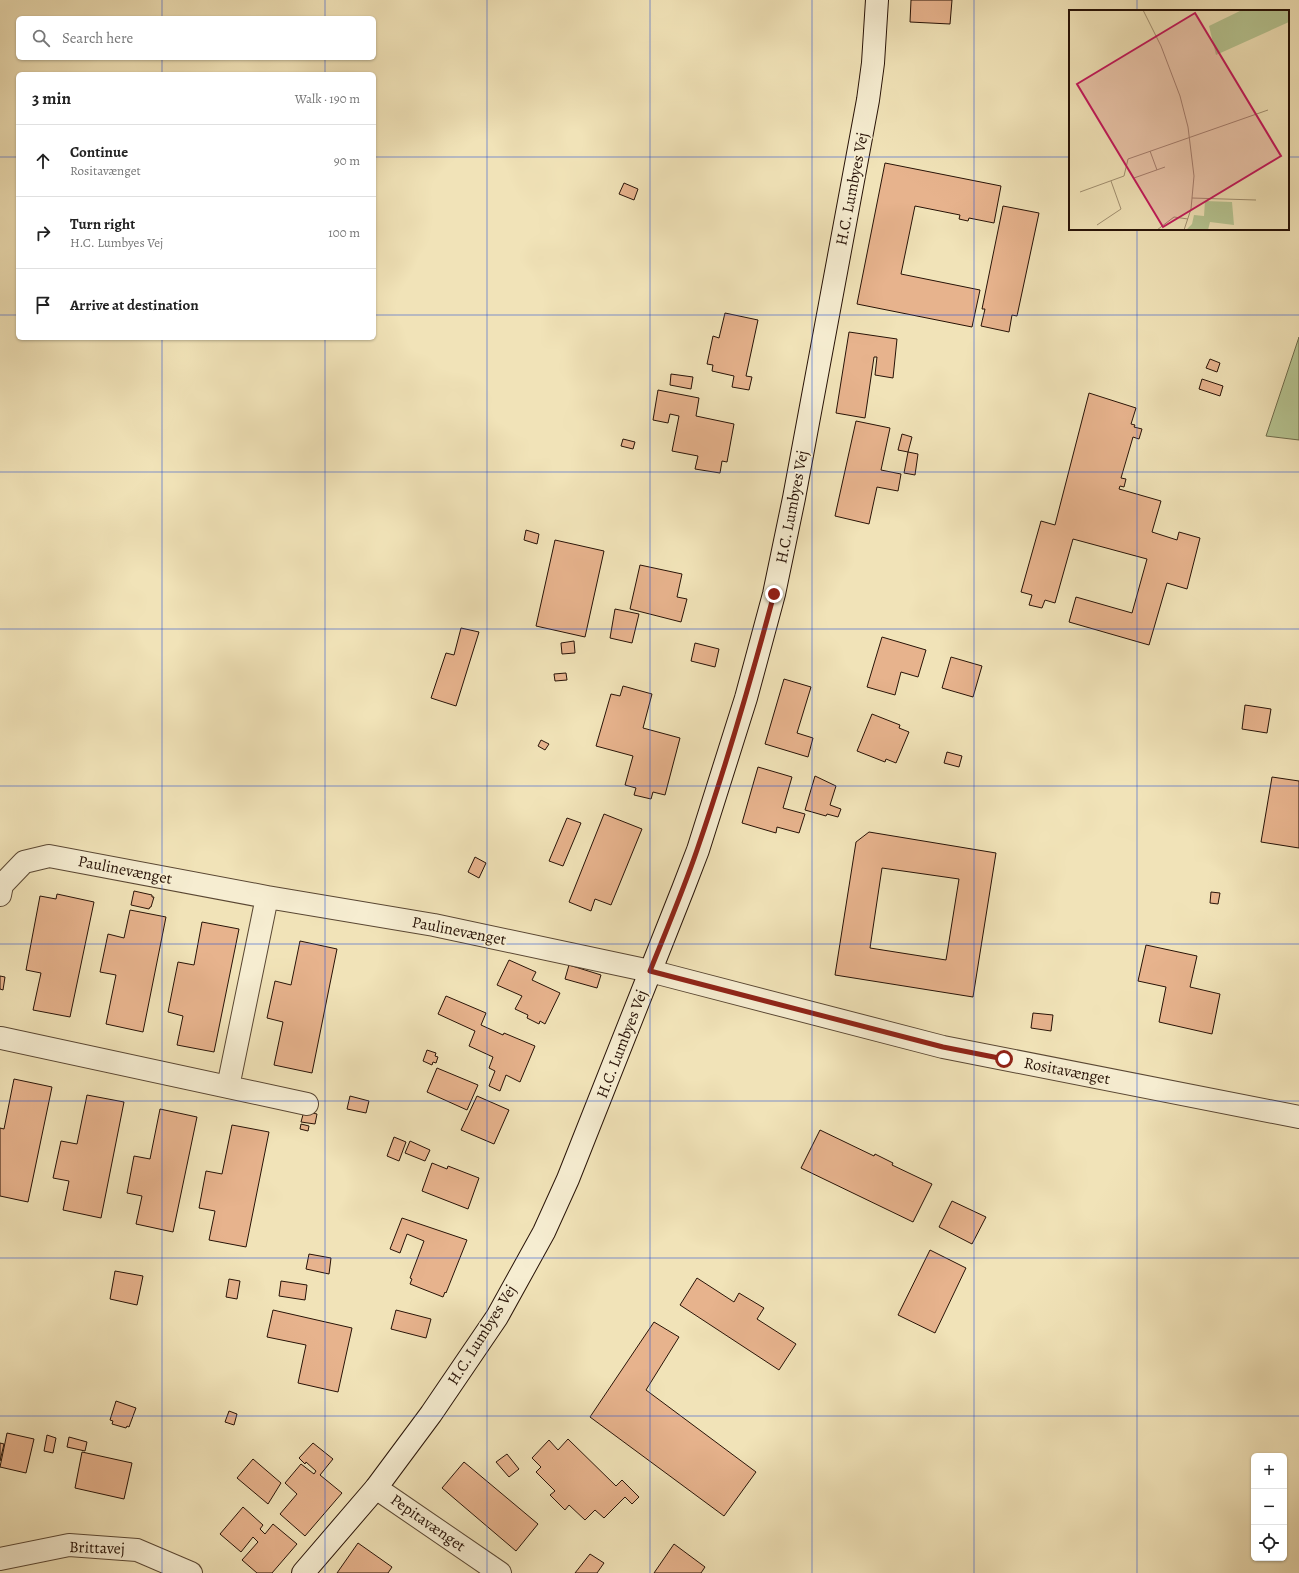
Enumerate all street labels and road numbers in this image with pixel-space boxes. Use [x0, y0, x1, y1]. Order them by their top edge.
street label: H.C. Lumbyes Vej [830, 131, 874, 247]
street label: H.C. Lumbyes Vej [770, 449, 814, 565]
street label: Paulinevænget [76, 850, 174, 890]
street label: Paulinevænget [410, 911, 508, 951]
street label: H.C. Lumbyes Vej [591, 986, 653, 1102]
street label: Rositavænget [1022, 1052, 1112, 1090]
street label: H.C. Lumbyes Vej [442, 1281, 522, 1389]
street label: Pepitavænget [386, 1489, 470, 1557]
street label: Brittavej [69, 1536, 125, 1560]

